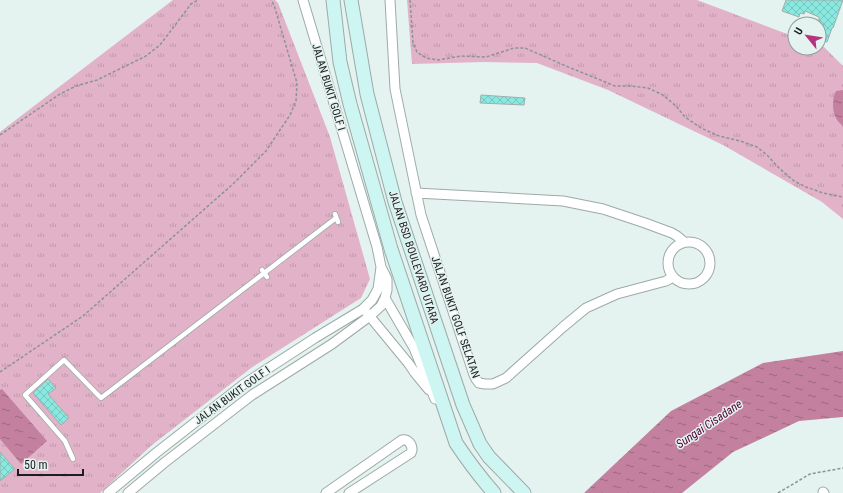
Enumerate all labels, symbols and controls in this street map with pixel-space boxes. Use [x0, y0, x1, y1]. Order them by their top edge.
north arrow [787, 16, 827, 56]
text: U [792, 25, 806, 37]
street label: JALAN BUKIT GOLF I [309, 42, 348, 132]
street label: JALAN BSD BOULEVARD UTARA [386, 189, 441, 326]
street label: JALAN BUKIT GOLF SELATAN [429, 254, 483, 380]
street label: JALAN BUKIT GOLF I [192, 364, 273, 427]
water label: Sungai Cisadane [673, 396, 745, 451]
scale bar [18, 451, 83, 477]
text: 50 m [24, 458, 48, 472]

